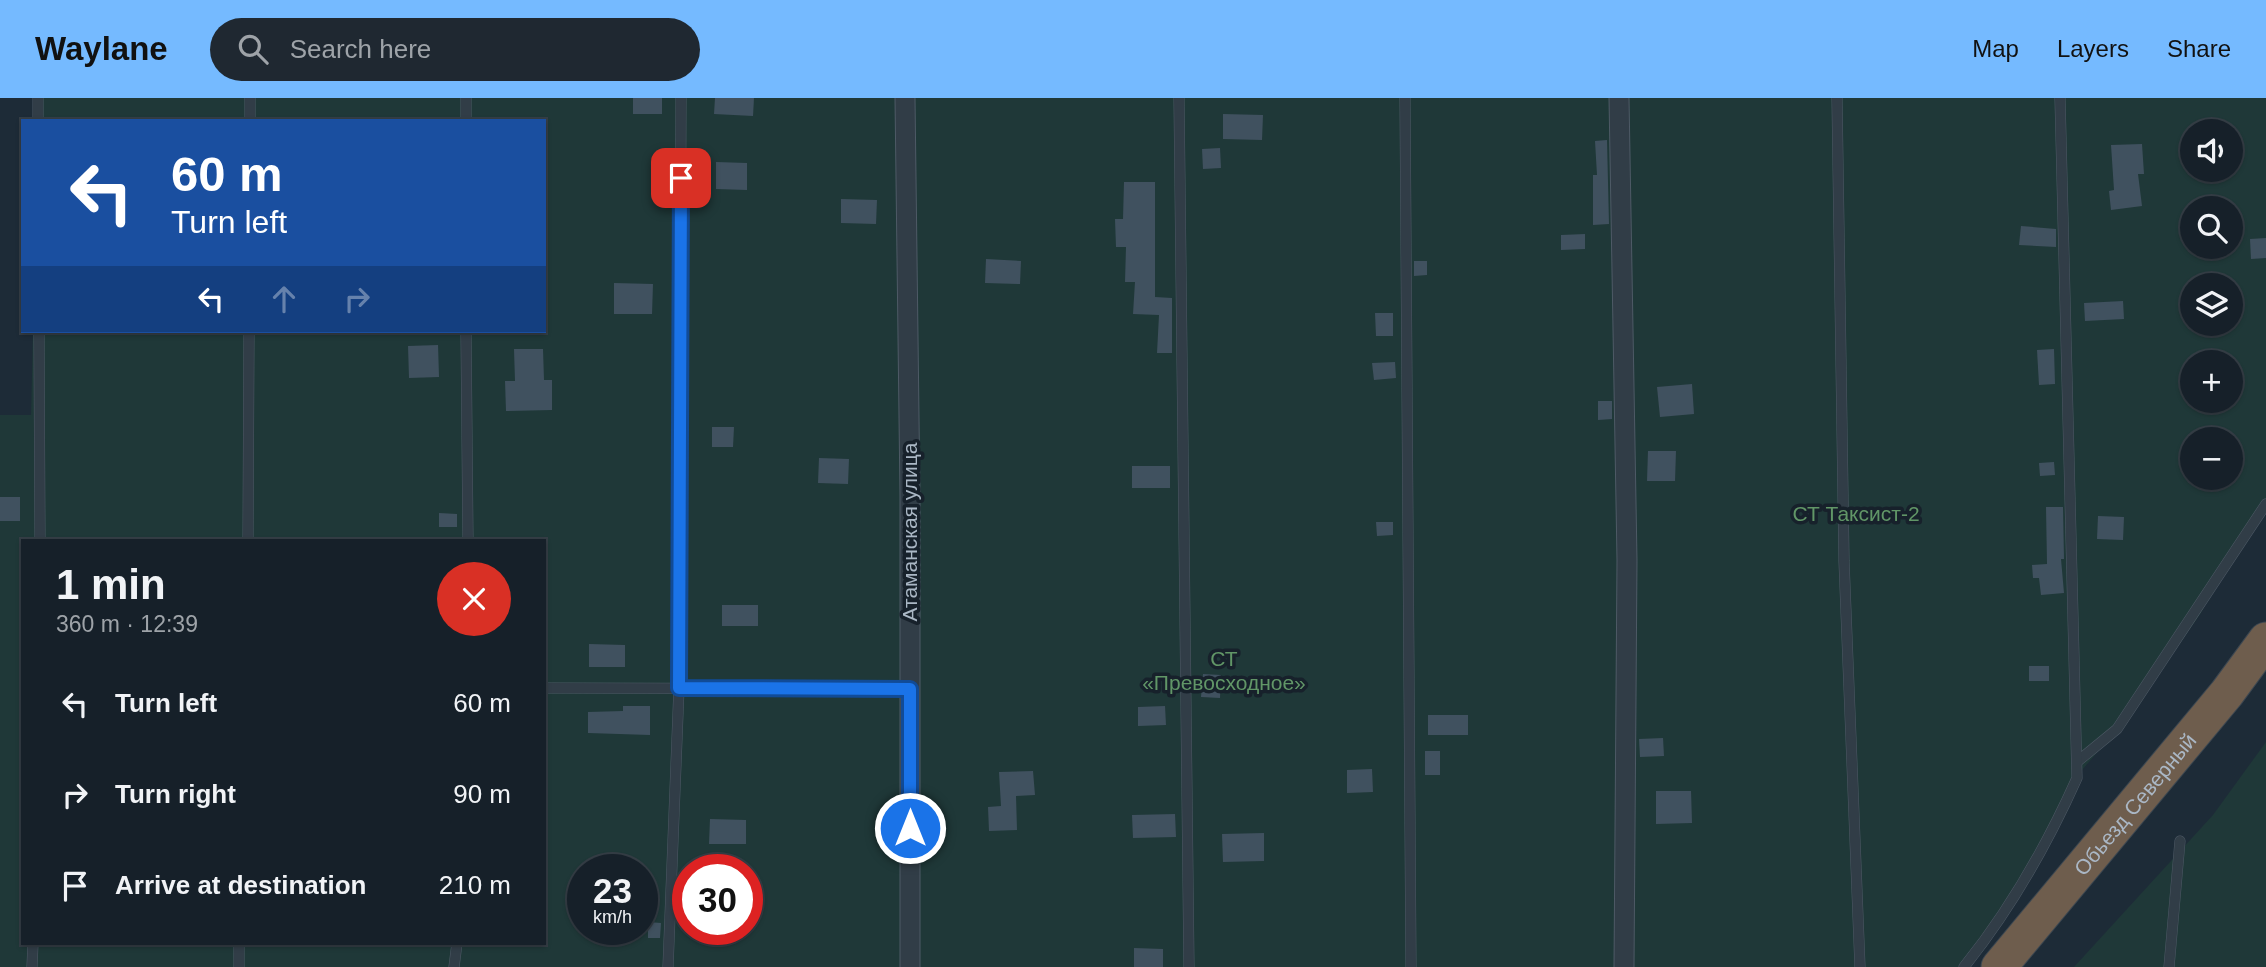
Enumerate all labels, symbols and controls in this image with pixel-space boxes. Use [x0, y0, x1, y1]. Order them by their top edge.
search box [210, 18, 700, 81]
text: Waylane [35, 30, 168, 67]
icon: search [234, 30, 272, 68]
text: Search here [290, 34, 431, 64]
text: Map [1972, 35, 2019, 62]
text: Layers [2057, 35, 2129, 62]
text: Share [2167, 35, 2231, 62]
map controls [2180, 119, 2243, 490]
button: sound [2180, 119, 2243, 182]
icon: left [56, 147, 147, 238]
text: 60 m [171, 147, 283, 201]
pin [651, 148, 711, 208]
icon: arrive [662, 159, 700, 197]
button: search [2180, 196, 2243, 259]
text: Turn left [171, 204, 287, 240]
button: layers [2180, 273, 2243, 336]
icon: left [192, 280, 230, 318]
icon: ahead [265, 280, 303, 318]
icon: right [338, 280, 376, 318]
button: + [2180, 350, 2243, 413]
button: − [2180, 427, 2243, 490]
street label: Атаманская улица [898, 442, 921, 622]
park label: СТ Таксист-2 [1792, 502, 1920, 525]
text: 1 min [56, 561, 166, 608]
button: close [437, 562, 511, 636]
text: 360 m · 12:39 [56, 611, 198, 637]
park label: СТ «Превосходное» [1142, 647, 1306, 694]
icon: left [56, 685, 94, 723]
text: Turn left [115, 688, 217, 718]
text: 60 m [453, 688, 511, 718]
street label: Обьезд Северный [2069, 728, 2200, 880]
icon: right [56, 776, 94, 814]
text: Turn right [115, 779, 236, 809]
text: 90 m [453, 779, 511, 809]
position arrow [873, 791, 947, 865]
speed limit sign: 30 [672, 854, 763, 945]
icon: arrive [56, 867, 94, 905]
text: Arrive at destination [115, 870, 366, 900]
text: 210 m [439, 870, 511, 900]
text: 23 [593, 871, 632, 910]
text: km/h [593, 907, 632, 927]

